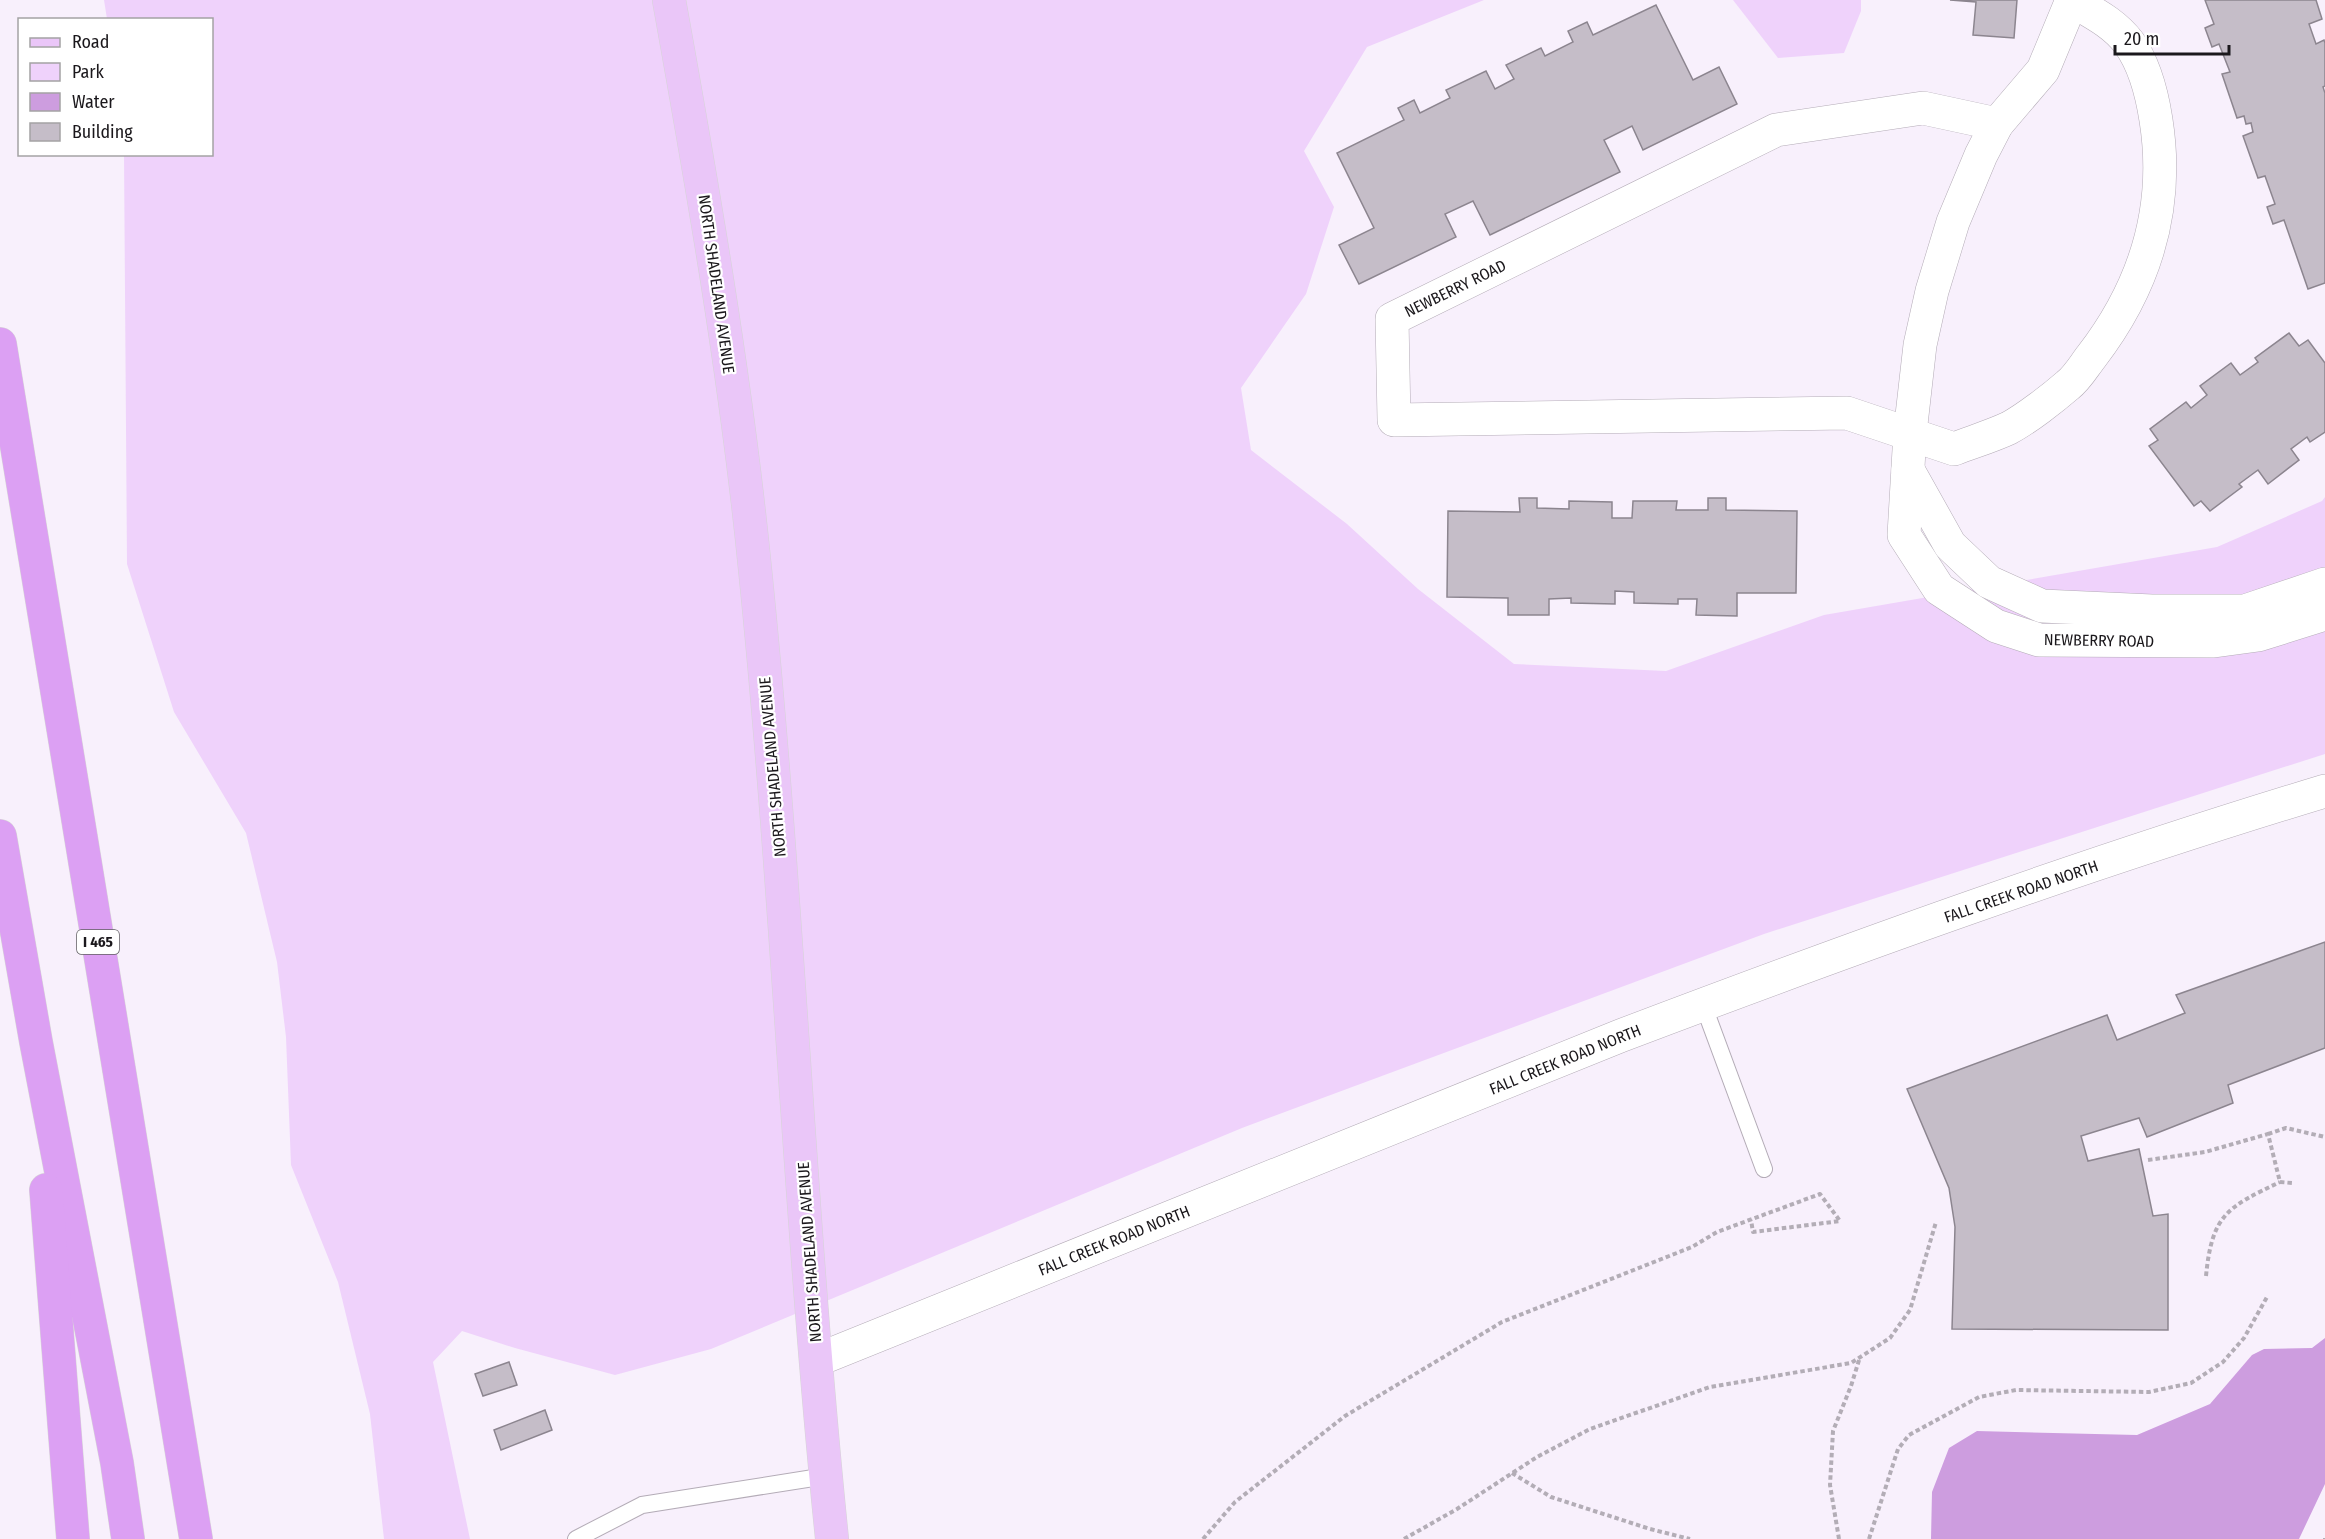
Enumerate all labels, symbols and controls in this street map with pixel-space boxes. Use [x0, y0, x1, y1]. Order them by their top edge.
legend [18, 18, 213, 156]
scale bar [2115, 18, 2229, 56]
text: 20 m [2124, 28, 2159, 50]
text: Road [72, 31, 109, 53]
text: Park [72, 61, 105, 83]
text: Water [72, 91, 115, 113]
text: Building [72, 121, 133, 143]
street label: NORTH SHADELAND AVENUE [695, 193, 738, 375]
street label: NEWBERRY ROAD [1401, 256, 1509, 321]
street label: NEWBERRY ROAD [2044, 630, 2154, 651]
street label: NORTH SHADELAND AVENUE [755, 676, 790, 858]
street label: FALL CREEK ROAD NORTH [1942, 856, 2101, 927]
road number: I 465 [77, 930, 119, 954]
street label: FALL CREEK ROAD NORTH [1487, 1020, 1644, 1099]
street label: NORTH SHADELAND AVENUE [794, 1161, 825, 1343]
street label: FALL CREEK ROAD NORTH [1036, 1201, 1193, 1280]

